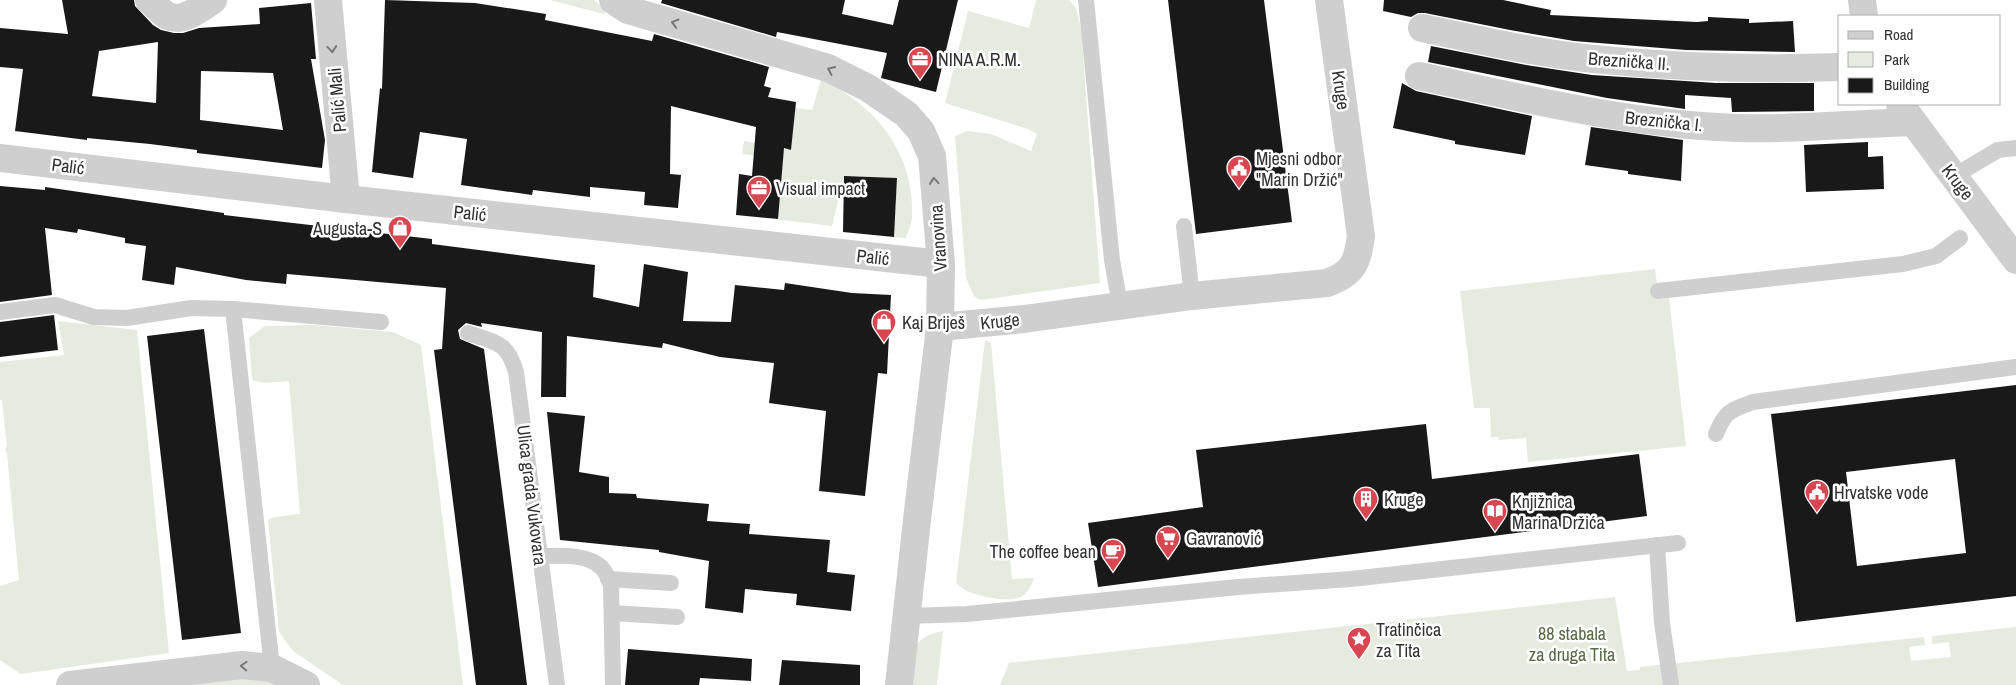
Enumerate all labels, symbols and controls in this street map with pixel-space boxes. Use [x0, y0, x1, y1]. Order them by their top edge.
legend [1838, 15, 2001, 105]
one-way arrow [671, 19, 679, 29]
text: Road [1884, 24, 1913, 45]
one-way arrow [326, 45, 337, 53]
office icon: NINA A.R.M. [907, 46, 933, 80]
street label: Breznička II. [1587, 46, 1671, 76]
place label: NINA A.R.M. [938, 47, 1021, 72]
text: Park [1884, 49, 1910, 70]
one-way arrow [827, 65, 836, 76]
street label: Palić Mali [322, 67, 352, 133]
street label: Kruge [1326, 69, 1356, 111]
text: Building [1884, 74, 1929, 95]
street label: Breznička I. [1624, 104, 1704, 138]
place label: Mjesni odbor "Marin Držić" [1256, 146, 1343, 192]
street label: Palić [50, 152, 86, 180]
public building icon: Mjesni odbor "Marin Držić" [1226, 155, 1252, 189]
street label: Kruge [1936, 159, 1980, 205]
office icon: Visual impact [746, 175, 772, 209]
place label: Visual impact [776, 176, 865, 201]
one-way arrow [929, 176, 940, 184]
street label: Palić [452, 199, 488, 227]
street label: Vranovina [923, 204, 953, 272]
shop icon: Augusta-S [387, 215, 413, 249]
place label: Augusta-S [312, 216, 382, 241]
street label: Palić [855, 243, 891, 271]
street label: Kruge [979, 307, 1021, 335]
shop icon: Kaj Briješ [871, 309, 897, 343]
place label: Kaj Briješ [902, 310, 965, 335]
street label: Ulica grada Vukovara [511, 423, 553, 567]
public building icon: Hrvatske vode [1804, 479, 1830, 513]
place label: Hrvatske vode [1834, 480, 1928, 505]
building icon: Kruge [1353, 486, 1379, 520]
place label: Kruge [1384, 487, 1423, 512]
place label: Knjižnica Marina Držića [1512, 489, 1605, 535]
library icon: Knjižnica Marina Držića [1482, 498, 1508, 532]
supermarket icon: Gavranović [1155, 525, 1181, 559]
place label: Gavranović [1186, 526, 1261, 551]
cafe icon: The coffee bean [1100, 538, 1126, 572]
place label: The coffee bean [990, 539, 1096, 564]
place label: Tratinčica za Tita [1376, 617, 1441, 663]
park label: 88 stabala za druga Tita [1529, 621, 1615, 667]
place icon: Tratinčica za Tita [1346, 626, 1372, 660]
one-way arrow [240, 660, 248, 671]

